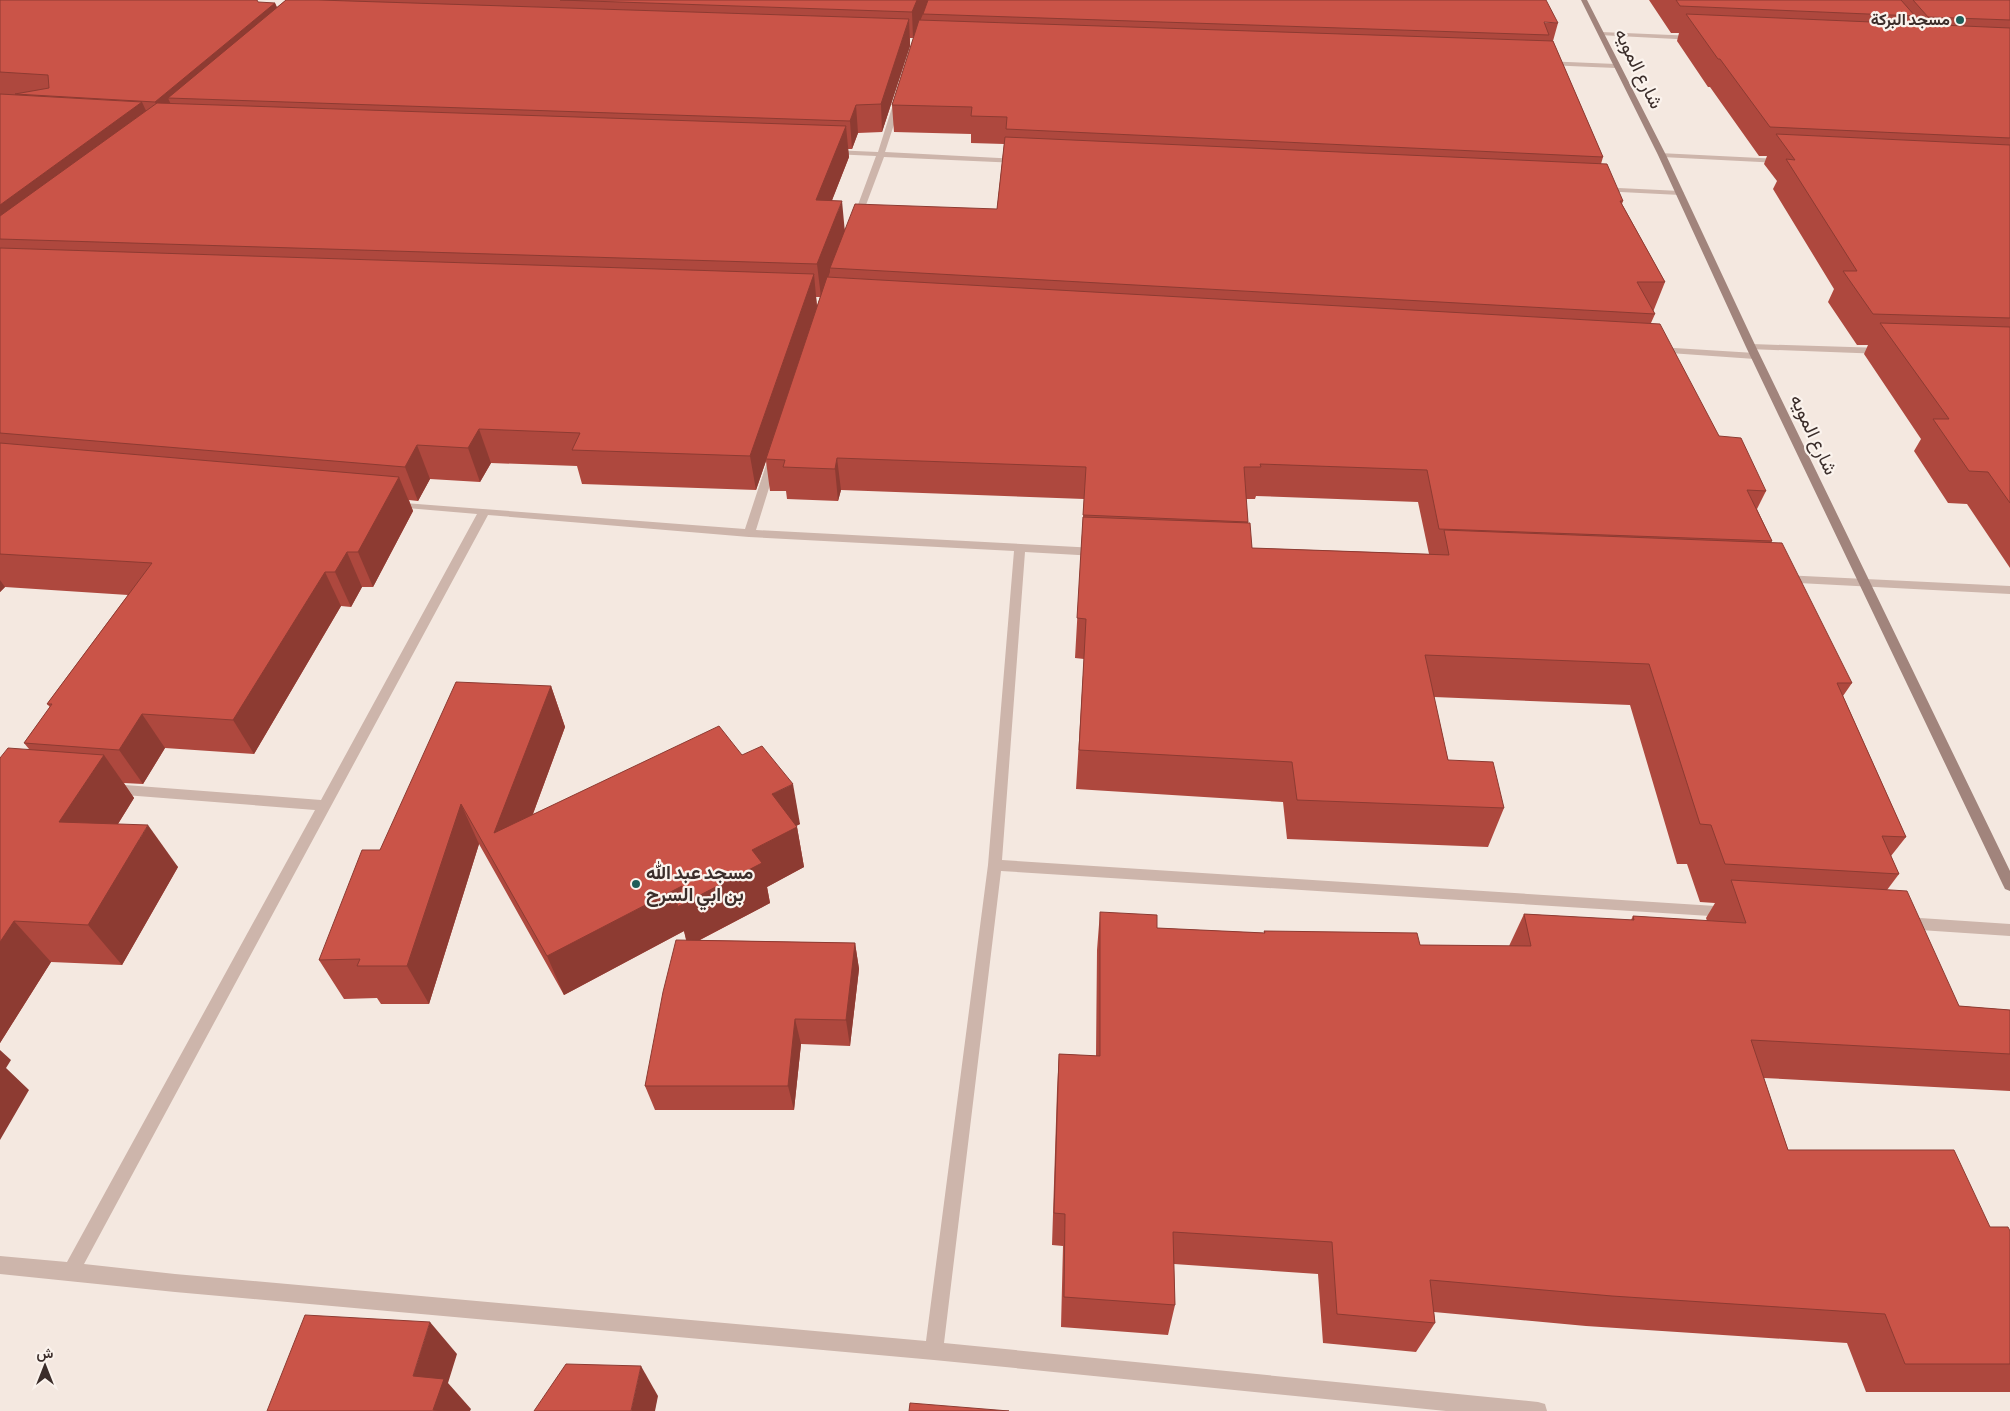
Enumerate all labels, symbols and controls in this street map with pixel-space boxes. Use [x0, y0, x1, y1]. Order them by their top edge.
place label: مسجد البركة [1871, 12, 1950, 30]
marker: مسجد البركة [1954, 14, 1966, 26]
street label: شارع المويه [1609, 26, 1665, 113]
street label: شارع المويه [1784, 392, 1840, 479]
place label: مسجد عبد الله بن ابي السرح [646, 861, 753, 911]
marker: مسجد عبد الله بن ابي السرح [630, 878, 642, 890]
north arrow [20, 1341, 70, 1391]
text: ش [37, 1347, 54, 1362]

